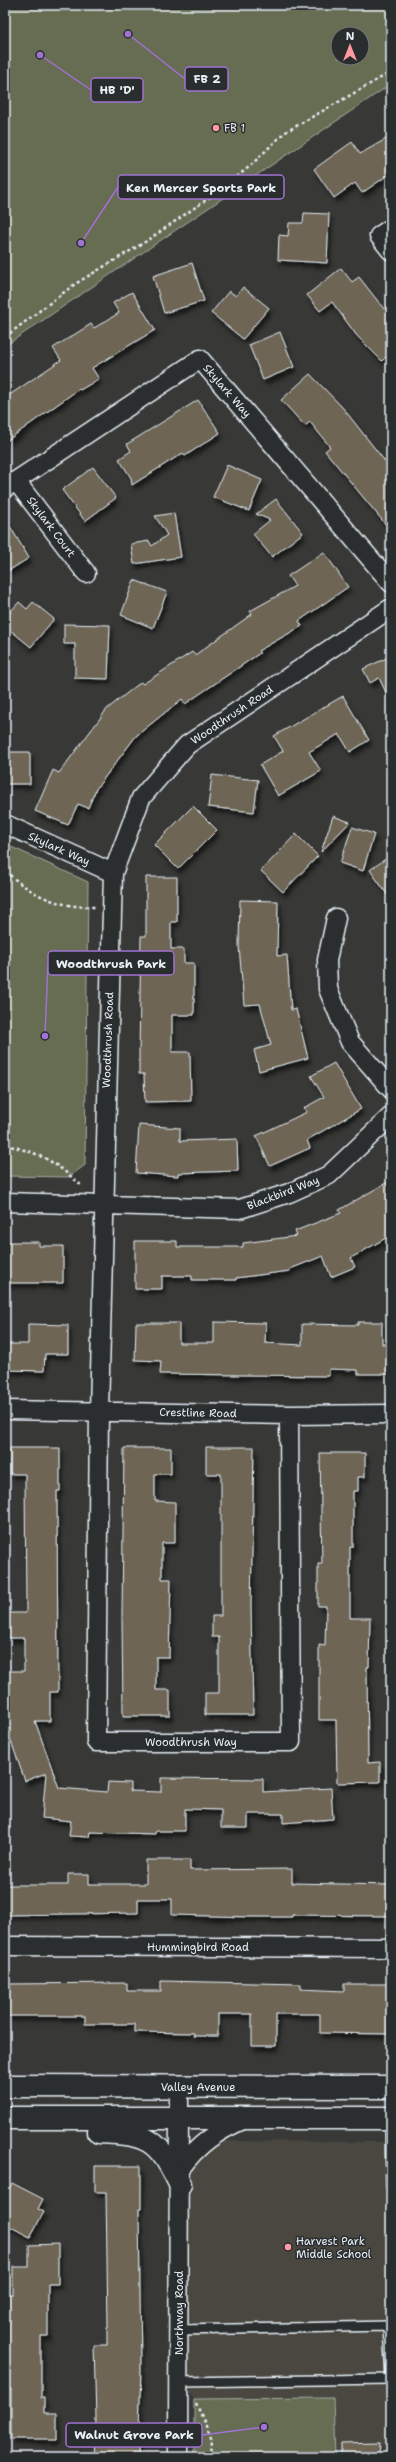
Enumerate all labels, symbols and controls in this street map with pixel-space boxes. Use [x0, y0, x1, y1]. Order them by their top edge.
north arrow [330, 26, 370, 66]
text: N [346, 29, 355, 44]
callout: FB 2 [185, 67, 228, 91]
text: FB 2 [193, 71, 221, 87]
callout: HB 'D' [91, 78, 143, 102]
text: HB 'D' [99, 82, 135, 98]
place label: FB 1 [224, 121, 245, 136]
marker: FB 1 [211, 123, 221, 133]
callout: Ken Mercer Sports Park [118, 175, 284, 199]
text: Ken Mercer Sports Park [126, 180, 276, 196]
street label: Skylark Way [200, 361, 254, 421]
street label: Skylark Court [23, 494, 79, 561]
street label: Woodthrush Road [188, 682, 276, 748]
street label: Skylark Way [26, 829, 92, 869]
callout: Woodthrush Park [48, 951, 174, 975]
text: Woodthrush Park [56, 956, 166, 972]
street label: Woodthrush Road [99, 992, 117, 1088]
street label: Blackbird Way [245, 1172, 321, 1214]
street label: Crestline Road [159, 1405, 237, 1421]
street label: Woodthrush Way [145, 1735, 237, 1750]
street label: Hummingbird Road [147, 1940, 249, 1955]
street label: Valley Avenue [161, 2080, 235, 2095]
place label: Harvest Park Middle School [296, 2234, 372, 2262]
marker: Harvest Park Middle School [283, 2242, 293, 2252]
street label: Northway Road [172, 2271, 187, 2355]
callout: Walnut Grove Park [66, 2423, 202, 2447]
text: Walnut Grove Park [74, 2427, 194, 2443]

